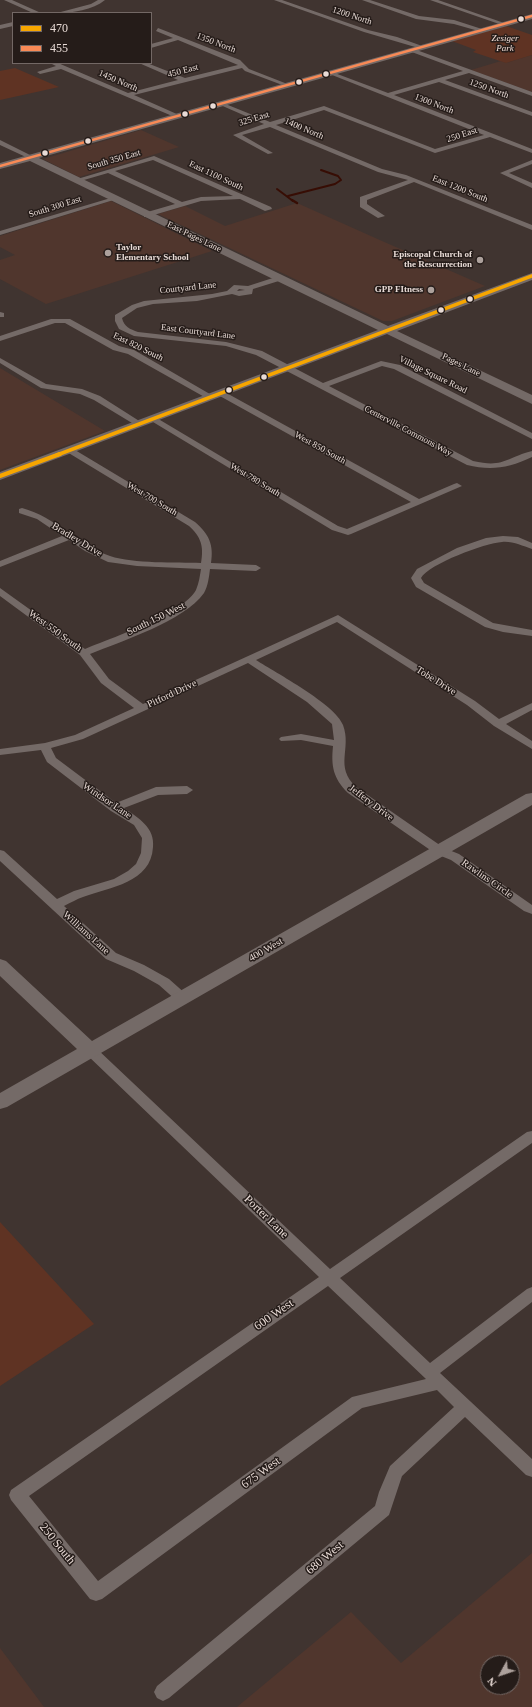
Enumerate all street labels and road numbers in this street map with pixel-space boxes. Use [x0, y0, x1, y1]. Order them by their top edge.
street label: 1200 North [331, 4, 373, 28]
street label: 1350 North [195, 31, 237, 55]
street label: 450 East [167, 62, 199, 80]
street label: 1450 North [97, 68, 139, 94]
street label: 1250 North [468, 77, 510, 101]
street label: 1300 North [413, 92, 455, 116]
street label: 325 East [237, 109, 271, 129]
street label: 1400 North [283, 116, 325, 142]
street label: 250 East [445, 125, 479, 145]
street label: South 350 East [86, 147, 142, 173]
street label: East 1100 South [187, 159, 245, 193]
street label: East 1200 South [431, 173, 489, 205]
street label: South 300 East [27, 194, 83, 220]
street label: East Pages Lane [165, 219, 223, 255]
street label: Courtyard Lane [159, 280, 217, 296]
street label: East Courtyard Lane [160, 322, 236, 342]
street label: East 820 South [111, 330, 165, 364]
street label: Pages Lane [440, 351, 482, 379]
street label: Village Square Road [397, 354, 469, 396]
street label: Centerville Commons Way [362, 403, 454, 459]
street label: West 850 South [293, 430, 347, 466]
street label: West 780 South [228, 461, 282, 499]
street label: West 700 South [125, 480, 179, 518]
street label: Bradley Drive [50, 520, 104, 560]
street label: South 150 West [125, 600, 187, 638]
street label: West 550 South [26, 608, 84, 654]
street label: Tobe Drive [414, 664, 458, 698]
street label: Pitford Drive [145, 677, 199, 711]
street label: Windsor Lane [80, 780, 134, 822]
street label: Jeffery Drive [346, 782, 396, 824]
street label: Rawlins Circle [459, 857, 515, 901]
street label: Williams Lane [60, 909, 112, 957]
street label: 400 West [247, 935, 285, 965]
street label: Porter Lane [241, 1192, 291, 1242]
street label: 600 West [252, 1296, 296, 1334]
street label: 675 West [239, 1454, 283, 1492]
street label: 250 South [36, 1520, 78, 1568]
street label: 680 West [303, 1538, 347, 1578]

